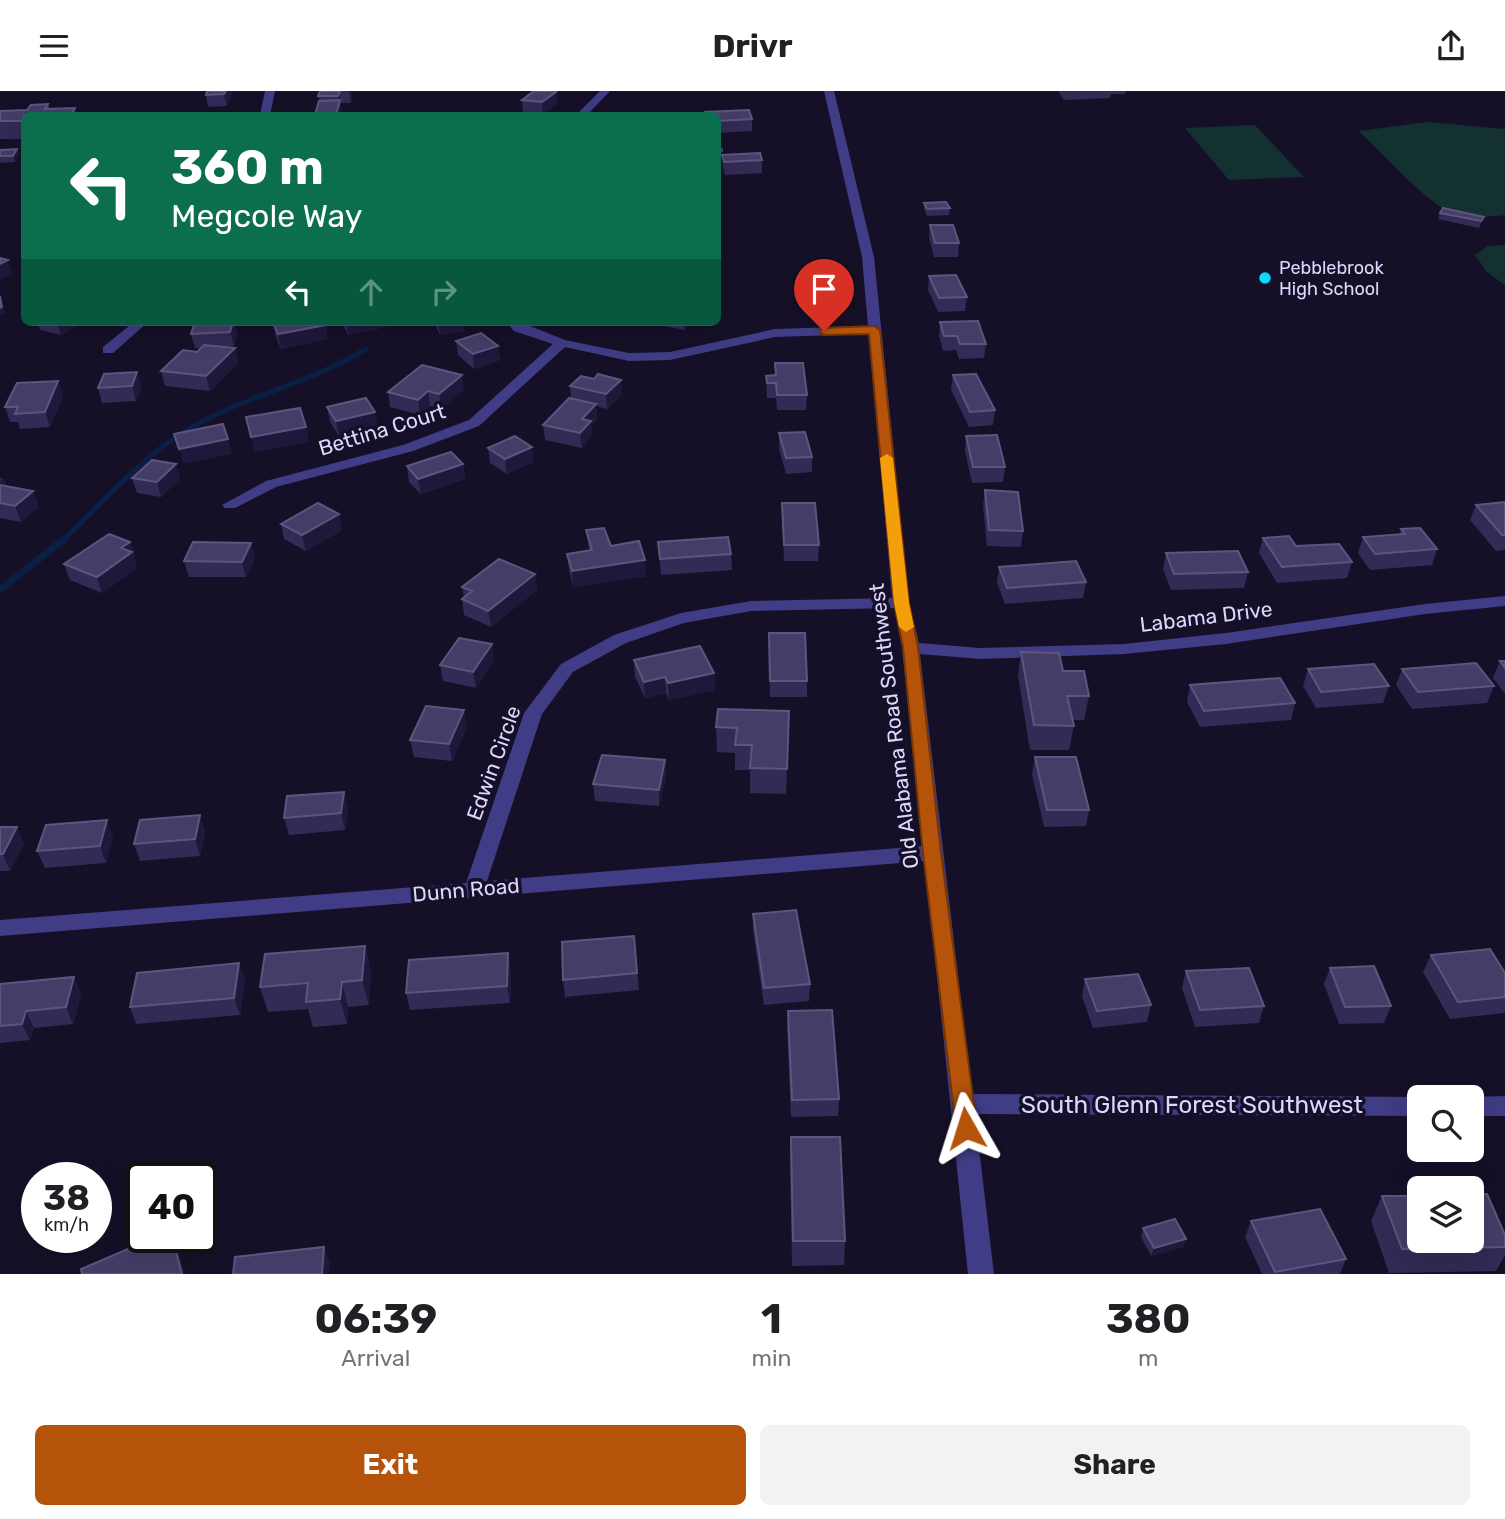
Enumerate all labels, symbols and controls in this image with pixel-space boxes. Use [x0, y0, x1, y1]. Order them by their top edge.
icon: menu [35, 27, 73, 65]
text: Drivr [712, 27, 793, 65]
icon: share [1432, 27, 1470, 65]
text: 360 m [171, 138, 324, 196]
icon: left [56, 140, 147, 231]
text: Megcole Way [171, 197, 362, 235]
place label: Pebblebrook High School [1279, 257, 1384, 300]
pin [794, 259, 854, 331]
icon: arrive [805, 270, 843, 308]
marker: Pebblebrook High School [1257, 270, 1273, 286]
icon: left [279, 273, 317, 311]
icon: ahead [352, 273, 390, 311]
icon: right [425, 273, 463, 311]
street label: Bettina Court [315, 398, 448, 461]
street label: Old Alabama Road Southwest [864, 582, 923, 870]
street label: Labama Drive [1138, 596, 1274, 637]
street label: Edwin Circle [461, 702, 526, 824]
street label: Dunn Road [411, 872, 521, 907]
map controls [1407, 1085, 1484, 1253]
button: search [1407, 1085, 1484, 1162]
position arrow [929, 1091, 1003, 1165]
street label: South Glenn Forest Southwest [1021, 1091, 1363, 1119]
speed limit sign: 40 [126, 1162, 217, 1253]
button: layers [1407, 1176, 1484, 1253]
text: 38 [43, 1177, 90, 1219]
text: km/h [44, 1214, 89, 1236]
text: 06:39 [314, 1294, 437, 1344]
text: 1 [761, 1294, 782, 1344]
text: 380 [1106, 1294, 1191, 1344]
text: Arrival [341, 1344, 410, 1372]
text: min [752, 1344, 792, 1372]
text: m [1138, 1344, 1158, 1372]
button: Exit [35, 1425, 746, 1505]
button: Share [760, 1425, 1470, 1505]

